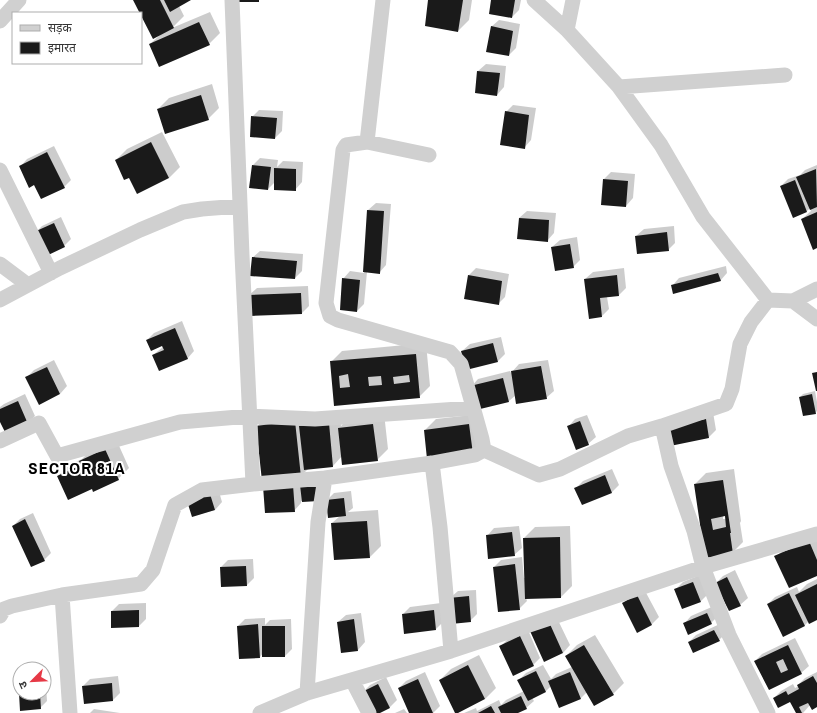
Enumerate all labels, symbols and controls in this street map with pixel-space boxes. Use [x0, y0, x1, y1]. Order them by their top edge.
legend [12, 12, 142, 64]
text: सड़क [48, 20, 73, 36]
text: इमारत [48, 40, 77, 56]
district label: SECTOR 81A [28, 456, 126, 479]
north arrow [12, 661, 52, 701]
text: उ [15, 679, 31, 691]

